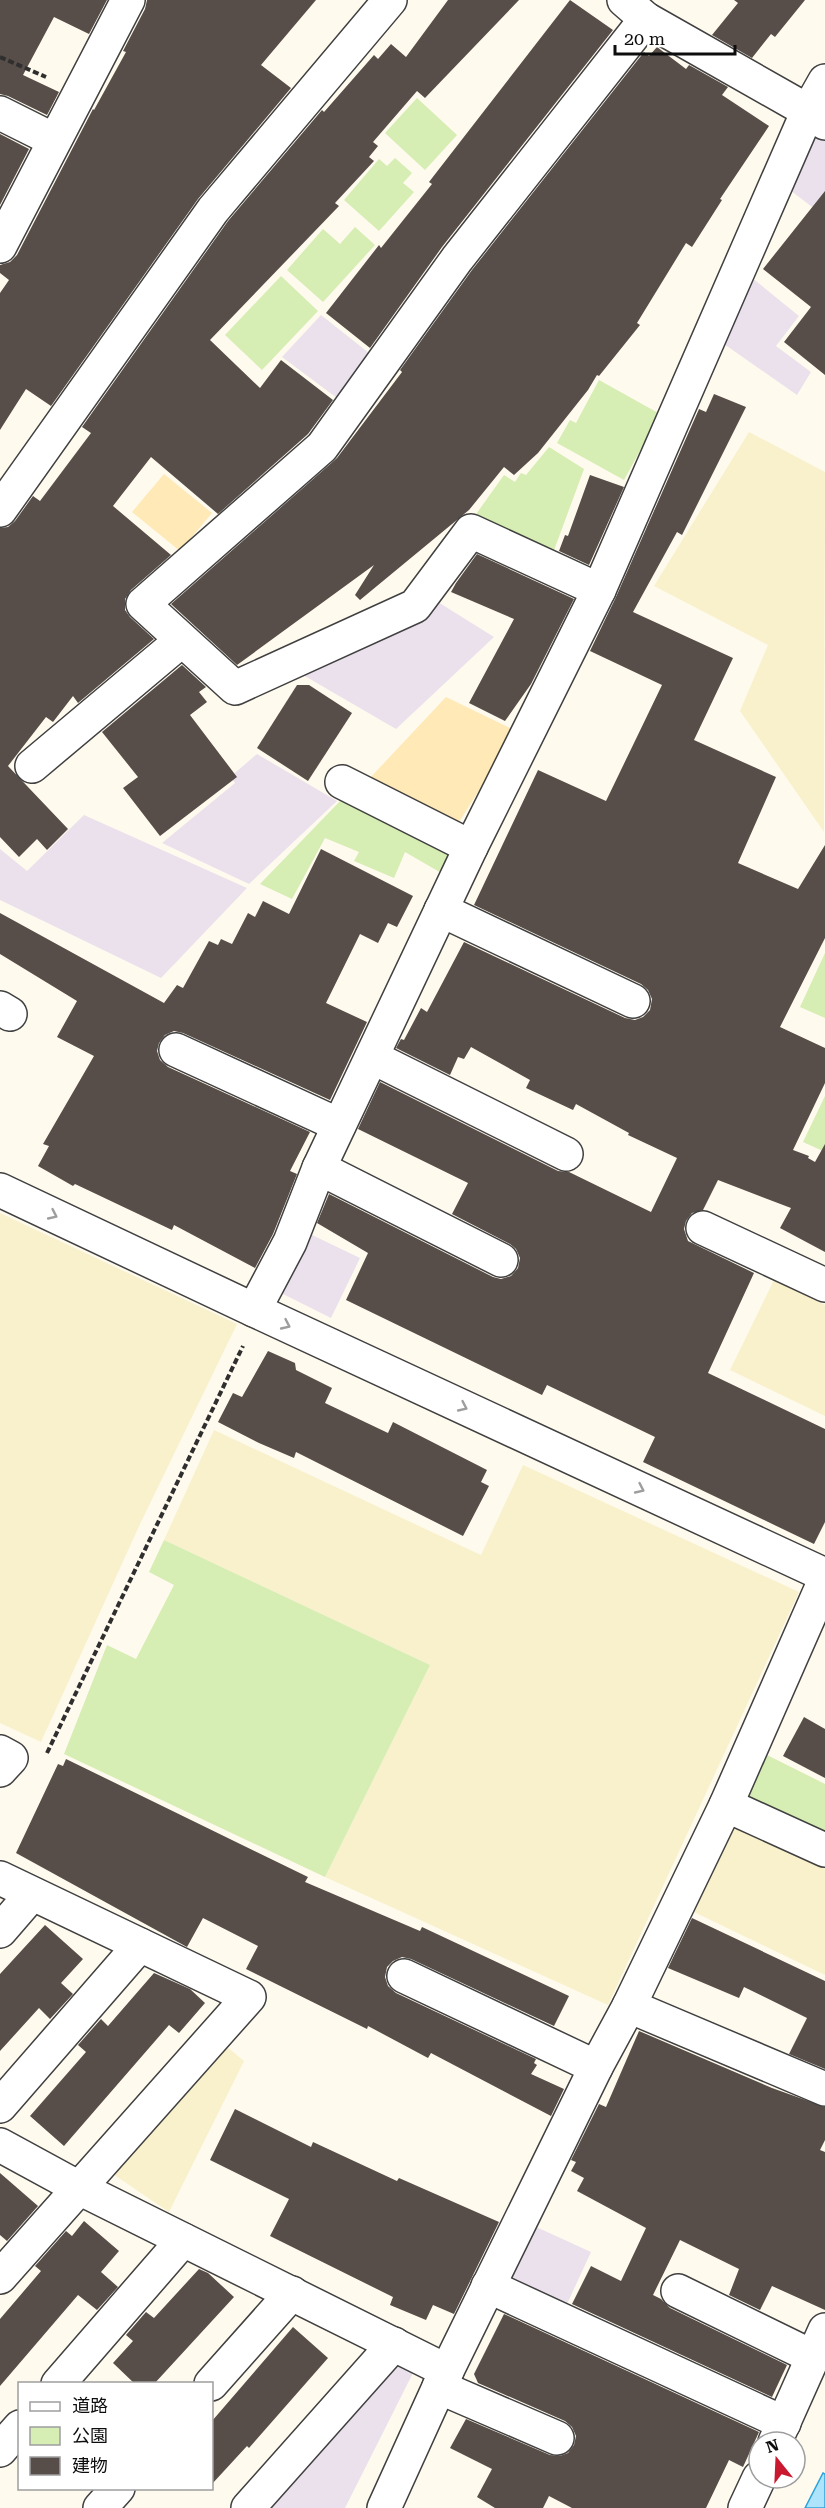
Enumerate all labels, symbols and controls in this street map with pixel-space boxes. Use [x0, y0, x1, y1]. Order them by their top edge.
scale bar [615, 18, 735, 56]
text: 20 m [624, 28, 665, 49]
one-way arrow [46, 1207, 57, 1219]
one-way arrow [280, 1318, 291, 1330]
one-way arrow [457, 1400, 468, 1412]
one-way arrow [634, 1482, 645, 1494]
legend [18, 2382, 213, 2490]
text: 道路 [72, 2395, 108, 2416]
text: 公園 [72, 2425, 108, 2446]
north arrow [747, 2430, 807, 2490]
text: N [764, 2435, 781, 2457]
text: 建物 [72, 2455, 108, 2476]

